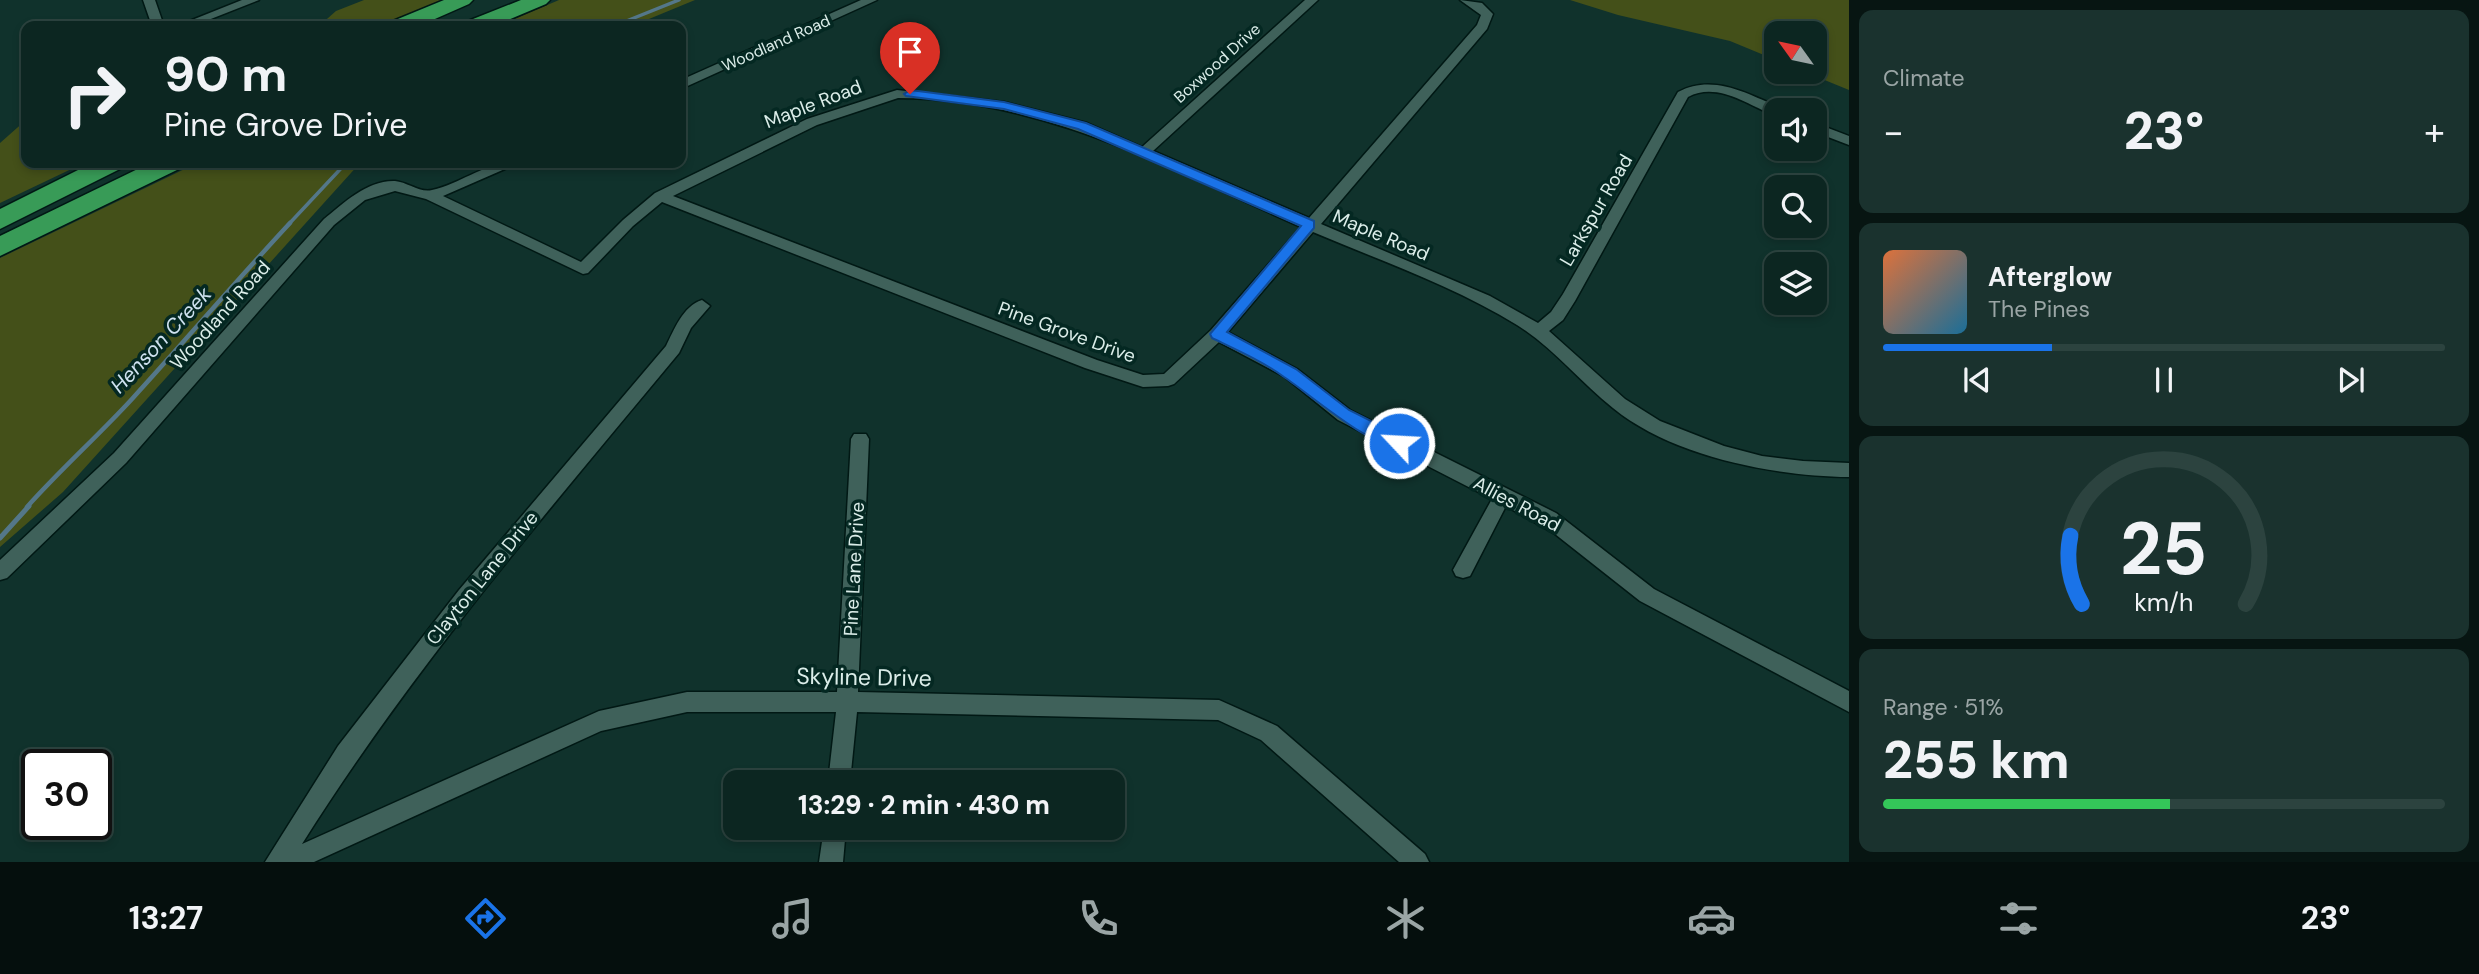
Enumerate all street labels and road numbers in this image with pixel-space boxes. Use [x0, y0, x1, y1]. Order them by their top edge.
street label: Woodland Road [718, 10, 834, 76]
street label: Boxwood Drive [1169, 18, 1265, 108]
street label: Maple Road [761, 74, 865, 134]
street label: Larkspur Road [1554, 150, 1638, 270]
street label: Maple Road [1329, 203, 1433, 267]
street label: Woodland Road [164, 255, 276, 375]
street label: Pine Grove Drive [995, 296, 1139, 368]
street label: Allies Road [1469, 471, 1565, 537]
street label: Pine Lane Drive [838, 501, 870, 637]
street label: Clayton Lane Drive [420, 506, 544, 650]
street label: Skyline Drive [796, 661, 932, 693]

